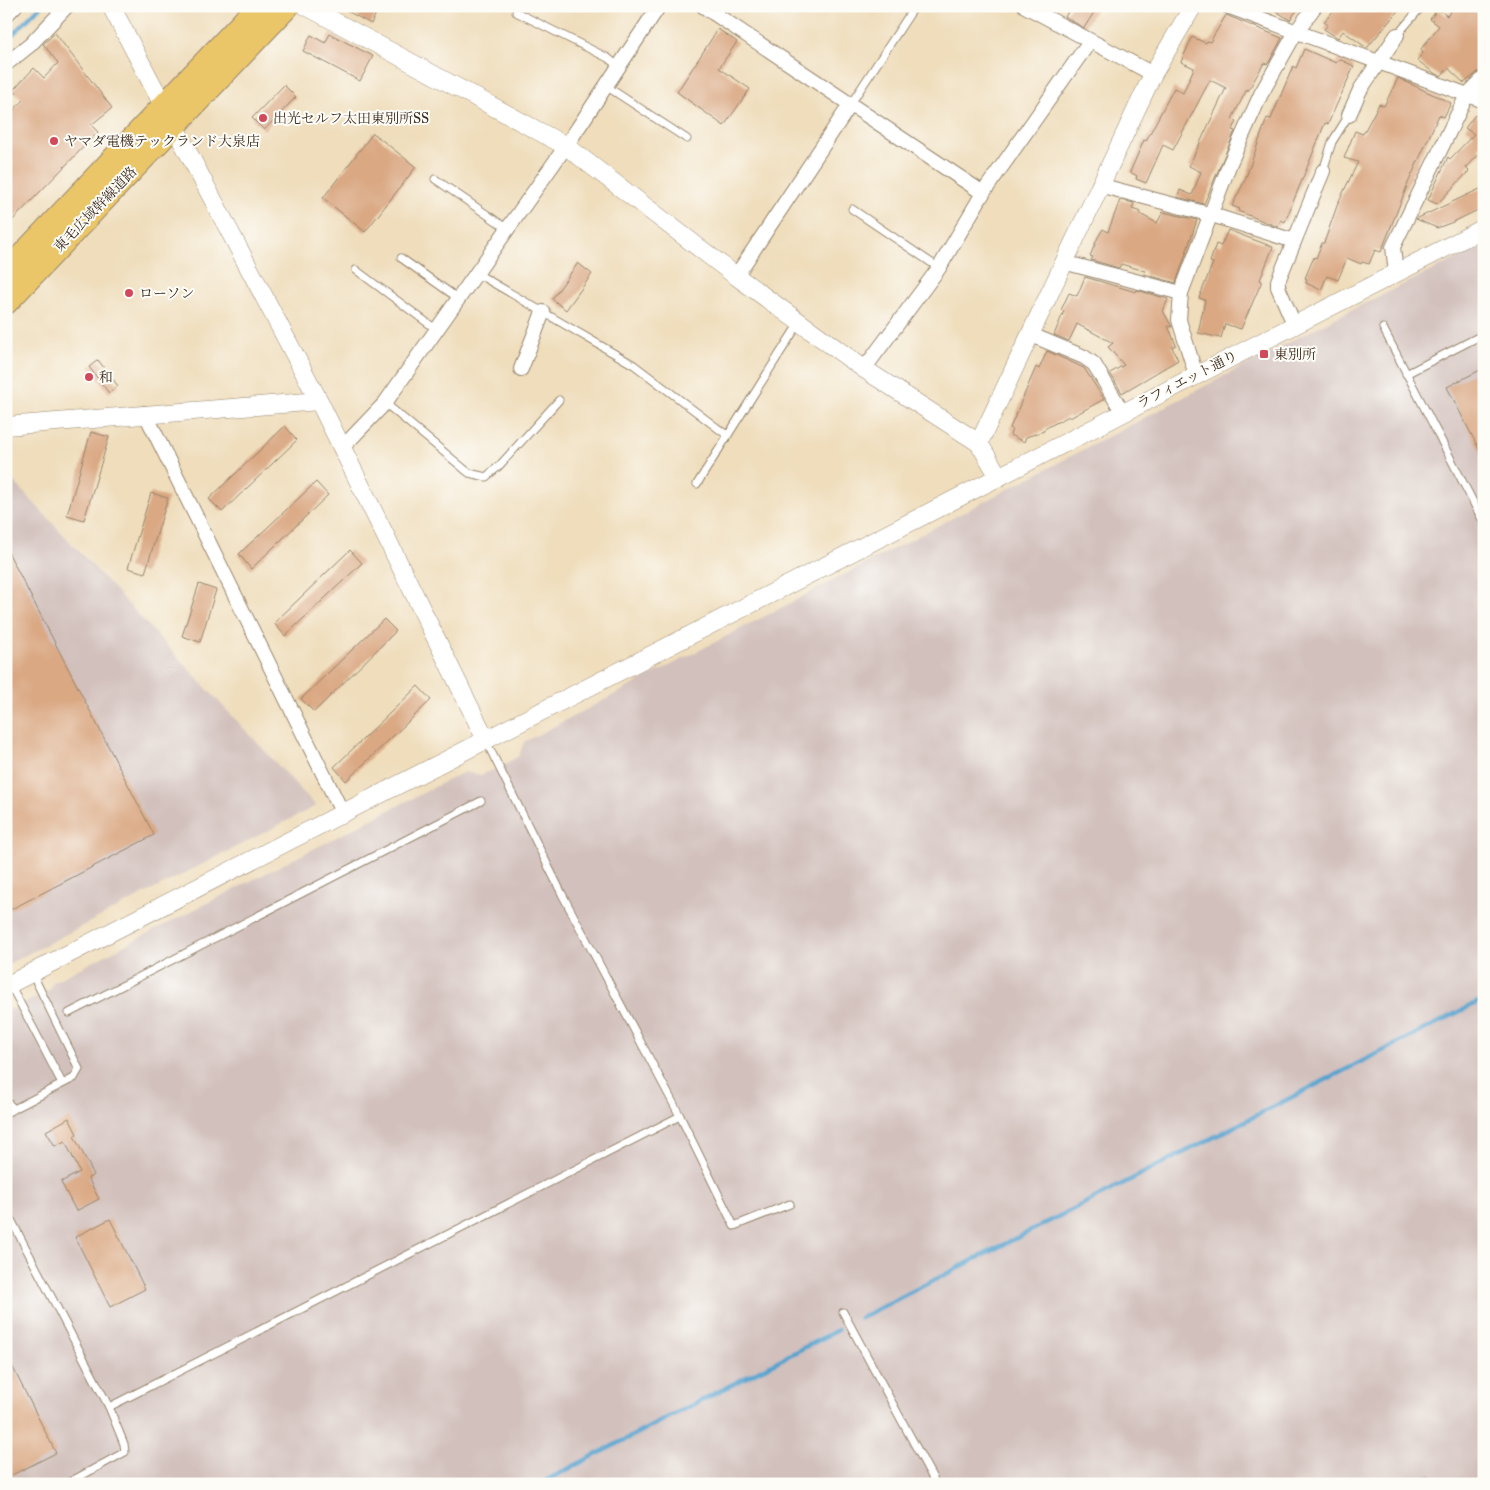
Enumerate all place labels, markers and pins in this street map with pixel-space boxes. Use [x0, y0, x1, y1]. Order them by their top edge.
place label: 出光セルフ太田東別所SS [273, 110, 429, 127]
marker: 出光セルフ太田東別所SS [257, 112, 269, 124]
place label: ヤマダ電機テックランド大泉店 [64, 133, 260, 150]
marker: ヤマダ電機テックランド大泉店 [48, 135, 60, 147]
place label: ローソン [139, 285, 194, 302]
marker: ローソン [123, 287, 135, 299]
place label: 東別所 [1274, 346, 1316, 363]
marker: 東別所 [1258, 348, 1270, 360]
place label: 和 [99, 369, 113, 386]
marker: 和 [83, 371, 95, 383]

